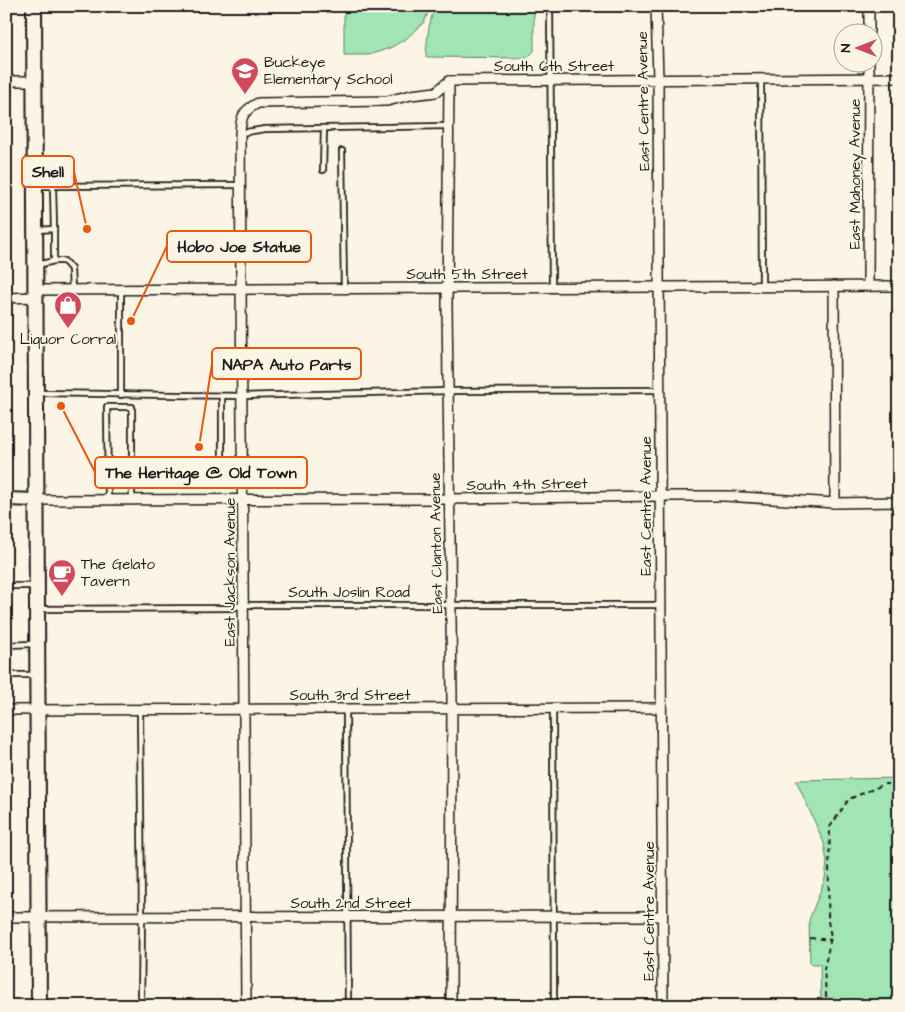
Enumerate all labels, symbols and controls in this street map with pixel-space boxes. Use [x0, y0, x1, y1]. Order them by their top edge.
north arrow [832, 22, 882, 72]
street label: East Centre Avenue [632, 31, 655, 171]
text: N [836, 43, 856, 52]
place label: Buckeye Elementary School [264, 52, 393, 91]
school or university icon: Buckeye Elementary School [230, 56, 260, 95]
street label: South 6th Street [494, 56, 614, 77]
street label: East Mahoney Avenue [845, 99, 867, 249]
callout: Shell [22, 156, 74, 187]
text: Shell [31, 161, 64, 183]
callout: Hobo Joe Statue [167, 231, 311, 262]
text: Hobo Joe Statue [177, 236, 301, 258]
street label: South 5th Street [406, 264, 528, 285]
shop icon: Liquor Corral [53, 290, 83, 329]
place label: Liquor Corral [20, 329, 116, 350]
callout: NAPA Auto Parts [212, 348, 361, 379]
text: NAPA Auto Parts [222, 354, 352, 376]
street label: East Centre Avenue [636, 436, 657, 576]
callout: The Heritage @ Old Town [95, 457, 307, 488]
text: The Heritage @ Old Town [104, 462, 297, 486]
street label: East Clanton Avenue [425, 472, 448, 614]
street label: South 4th Street [466, 473, 588, 496]
street label: East Jackson Avenue [220, 498, 241, 646]
place label: The Gelato Tavern [81, 554, 155, 592]
cafe icon: The Gelato Tavern [47, 558, 77, 597]
street label: South Joslin Road [288, 582, 410, 603]
street label: South 3rd Street [289, 685, 411, 706]
street label: East Centre Avenue [639, 841, 660, 981]
street label: South 2nd Street [290, 893, 412, 914]

